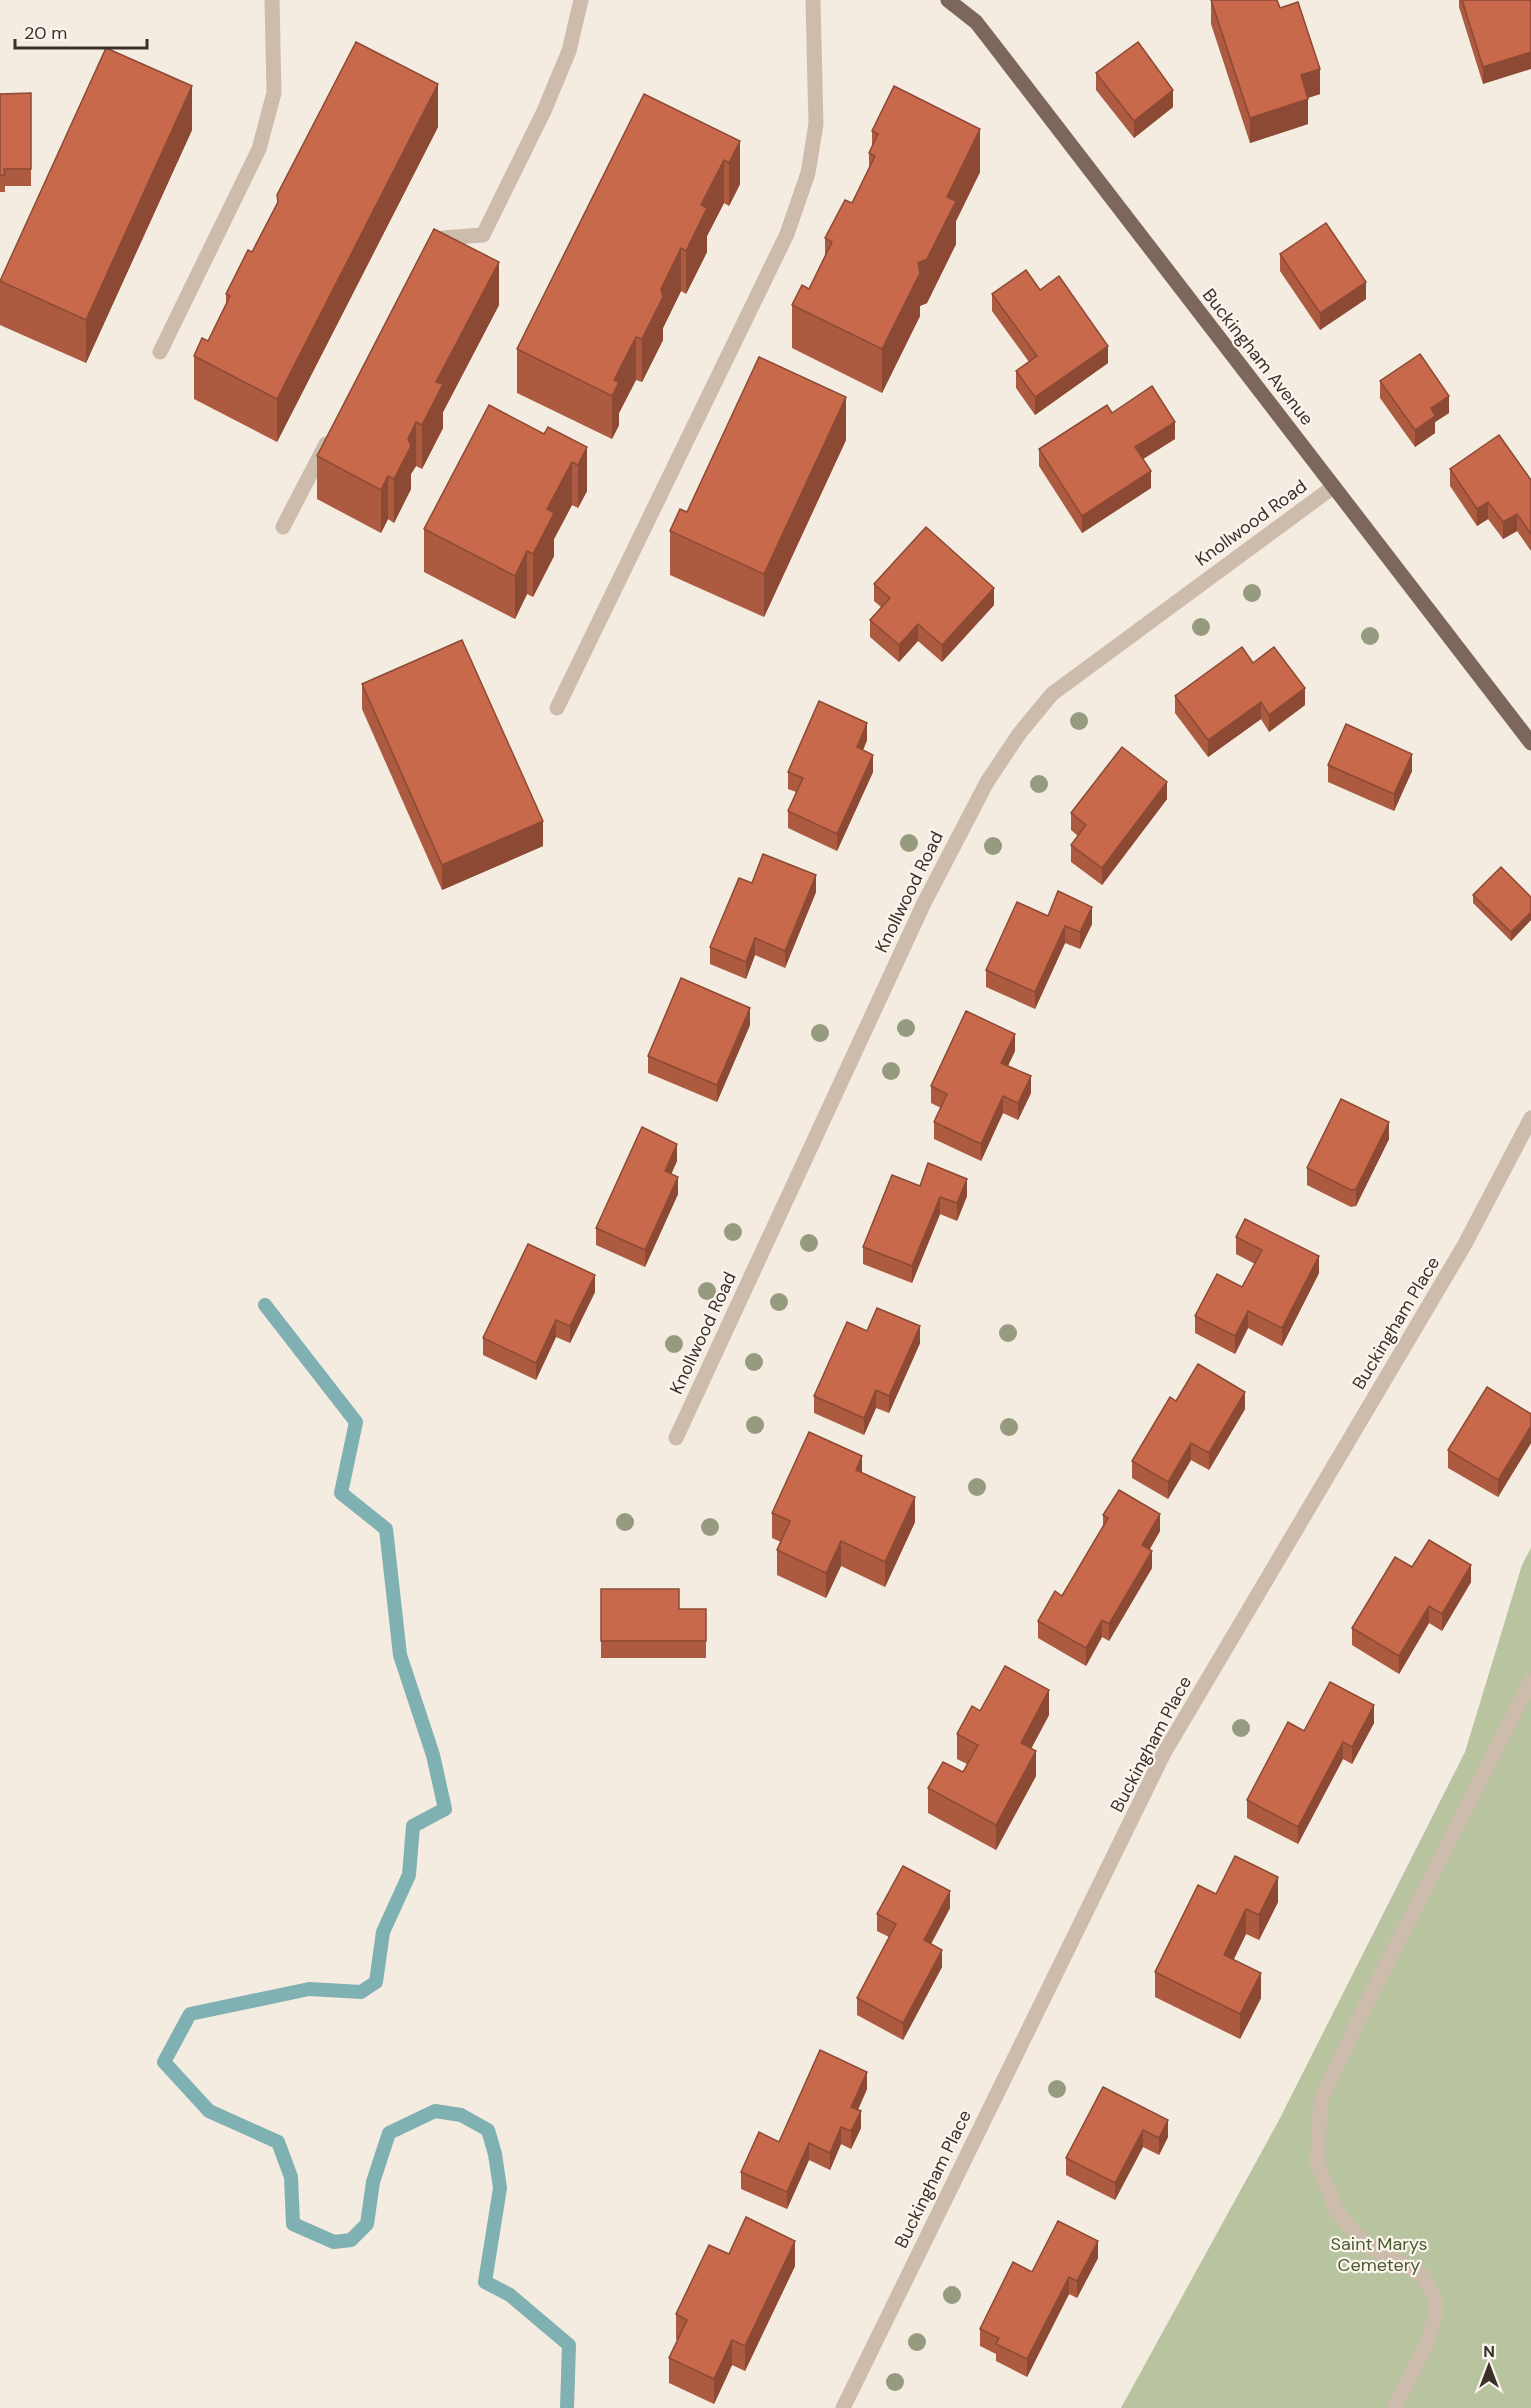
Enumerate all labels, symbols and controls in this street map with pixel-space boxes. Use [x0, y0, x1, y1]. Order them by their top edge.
scale bar [15, 12, 147, 50]
text: 20 m [24, 21, 67, 45]
street label: Buckingham Avenue [1197, 284, 1319, 430]
street label: Knollwood Road [1190, 474, 1312, 572]
street label: Knollwood Road [869, 827, 949, 957]
street label: Buckingham Place [1347, 1252, 1445, 1394]
street label: Knollwood Road [664, 1268, 742, 1398]
street label: Buckingham Place [1105, 1672, 1197, 1816]
street label: Buckingham Place [889, 2106, 977, 2252]
park label: Saint Marys Cemetery [1331, 2232, 1427, 2277]
north arrow [1459, 2336, 1519, 2396]
text: N [1483, 2341, 1495, 2362]

